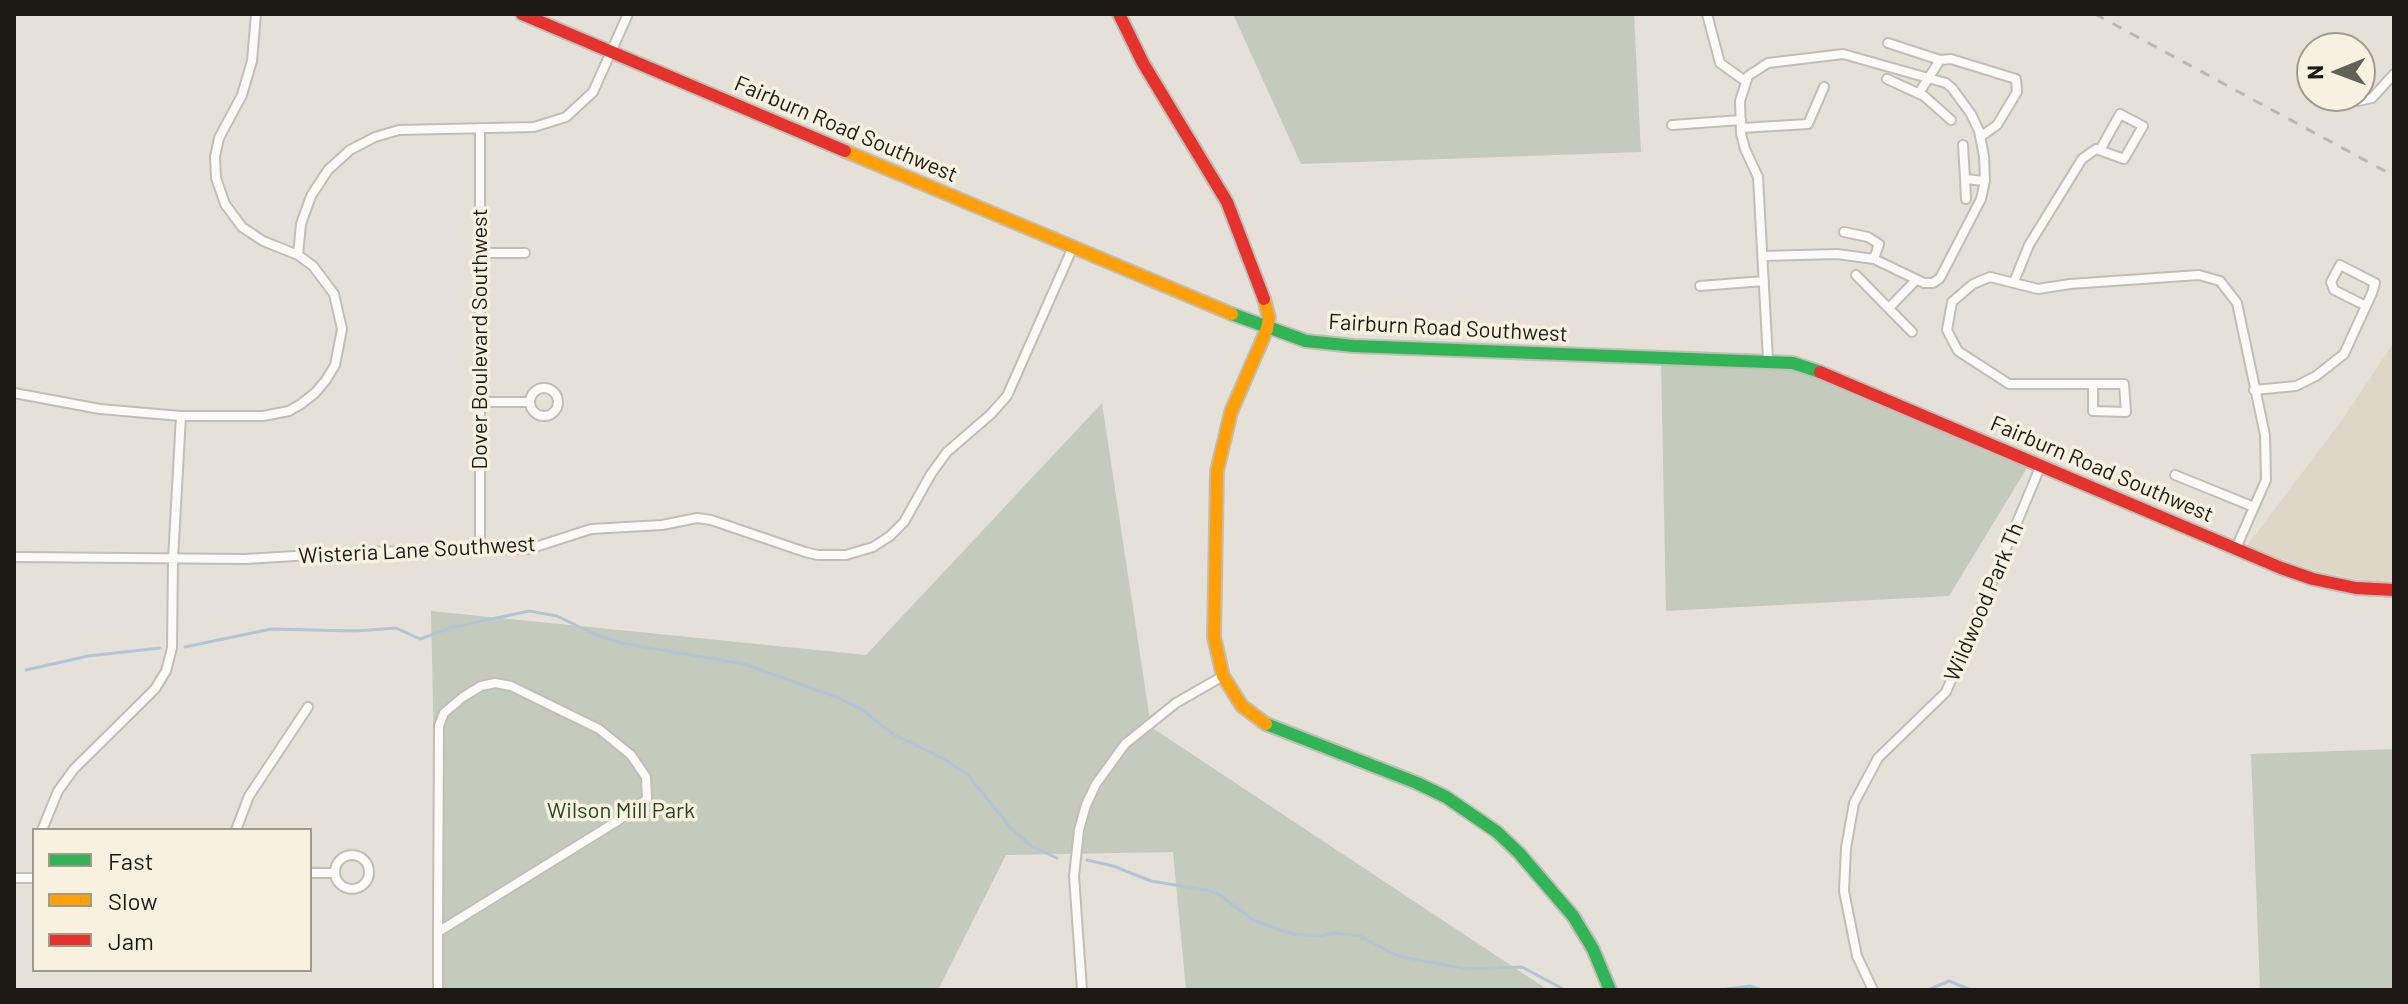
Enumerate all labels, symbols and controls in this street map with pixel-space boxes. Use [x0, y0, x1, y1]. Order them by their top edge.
north arrow [2296, 32, 2376, 112]
text: N [2301, 65, 2327, 80]
street label: Fairburn Road Southwest [731, 70, 961, 188]
street label: Dover Boulevard Southwest [467, 208, 493, 470]
street label: Fairburn Road Southwest [1328, 309, 1568, 347]
street label: Fairburn Road Southwest [1987, 410, 2217, 528]
street label: Wildwood Park Th [1939, 519, 2029, 685]
street label: Wisteria Lane Southwest [298, 531, 536, 569]
park label: Wilson Mill Park [547, 798, 695, 824]
legend [32, 828, 312, 972]
text: Fast [108, 846, 153, 875]
text: Slow [108, 886, 157, 915]
text: Jam [108, 926, 154, 955]

